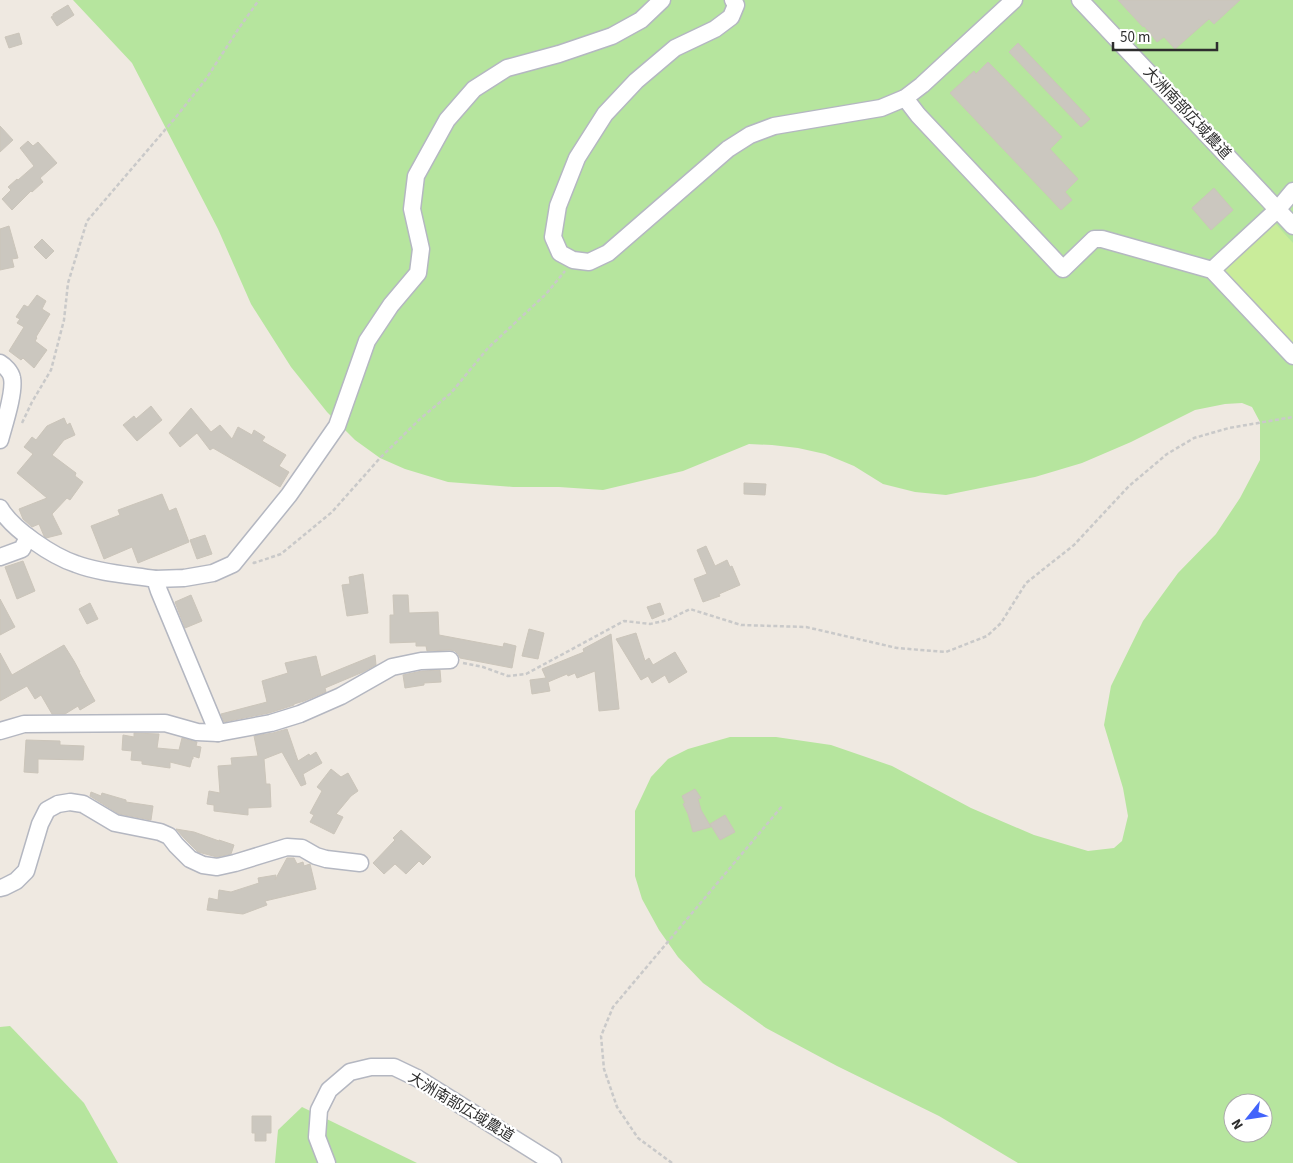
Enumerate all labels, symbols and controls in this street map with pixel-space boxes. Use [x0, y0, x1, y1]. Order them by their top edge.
scale bar [1113, 20, 1217, 52]
text: 50 m [1120, 27, 1150, 48]
street label: 大洲南部広域農道 [1138, 62, 1236, 164]
street label: 大洲南部広域農道 [404, 1067, 518, 1147]
north arrow [1223, 1093, 1273, 1143]
text: N [1227, 1115, 1249, 1133]

